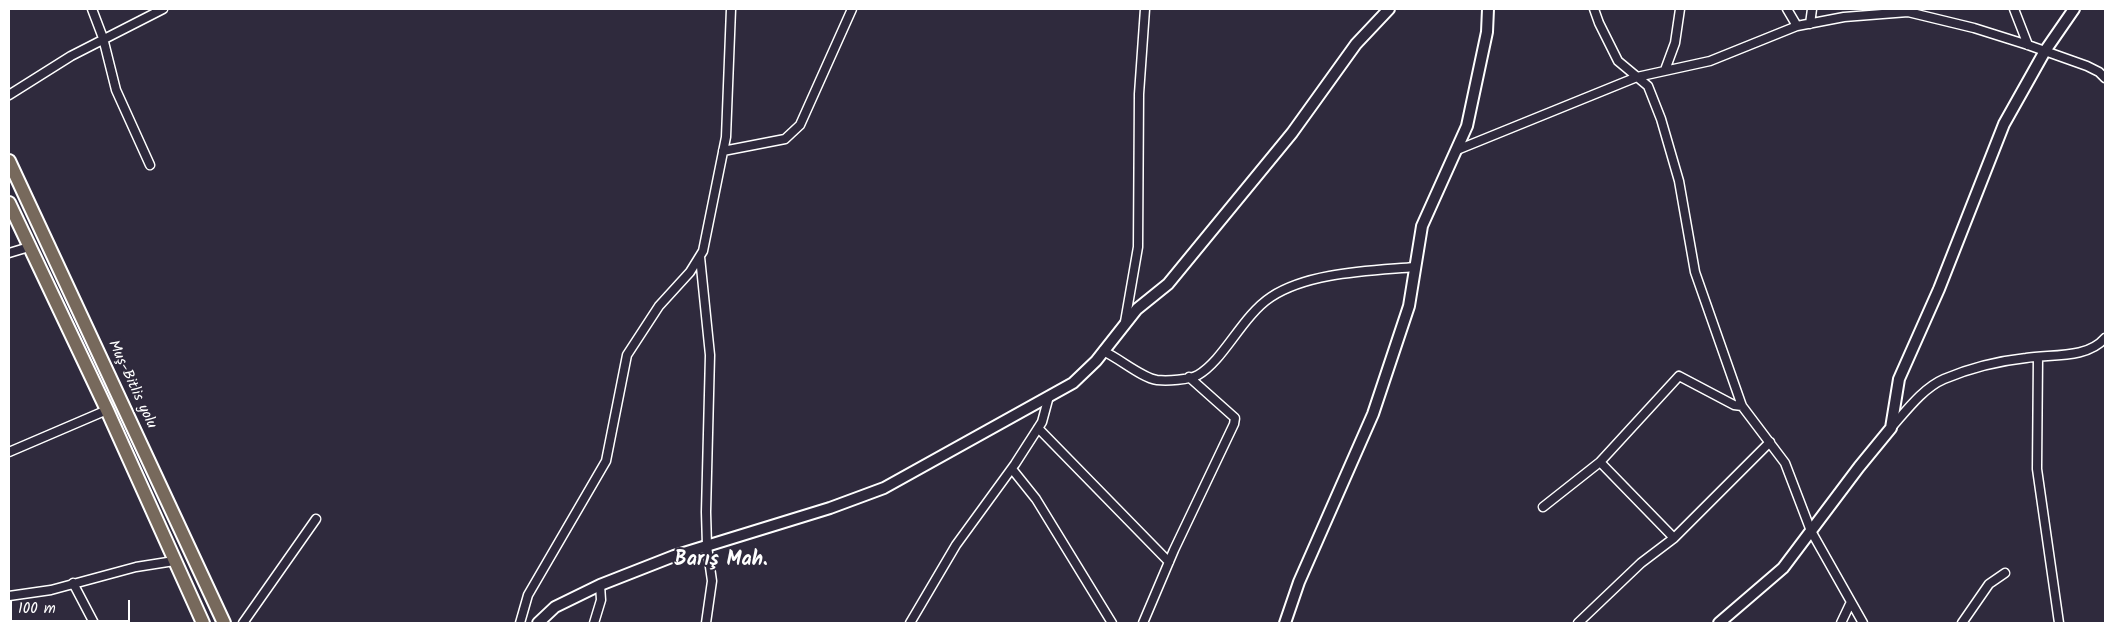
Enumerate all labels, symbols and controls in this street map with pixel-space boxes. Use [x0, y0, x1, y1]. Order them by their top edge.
street label: Muş-Bitlis yolu [103, 338, 159, 432]
district label: Barış Mah. [674, 550, 768, 574]
scale bar [12, 590, 132, 622]
text: 100 m [18, 597, 56, 621]

